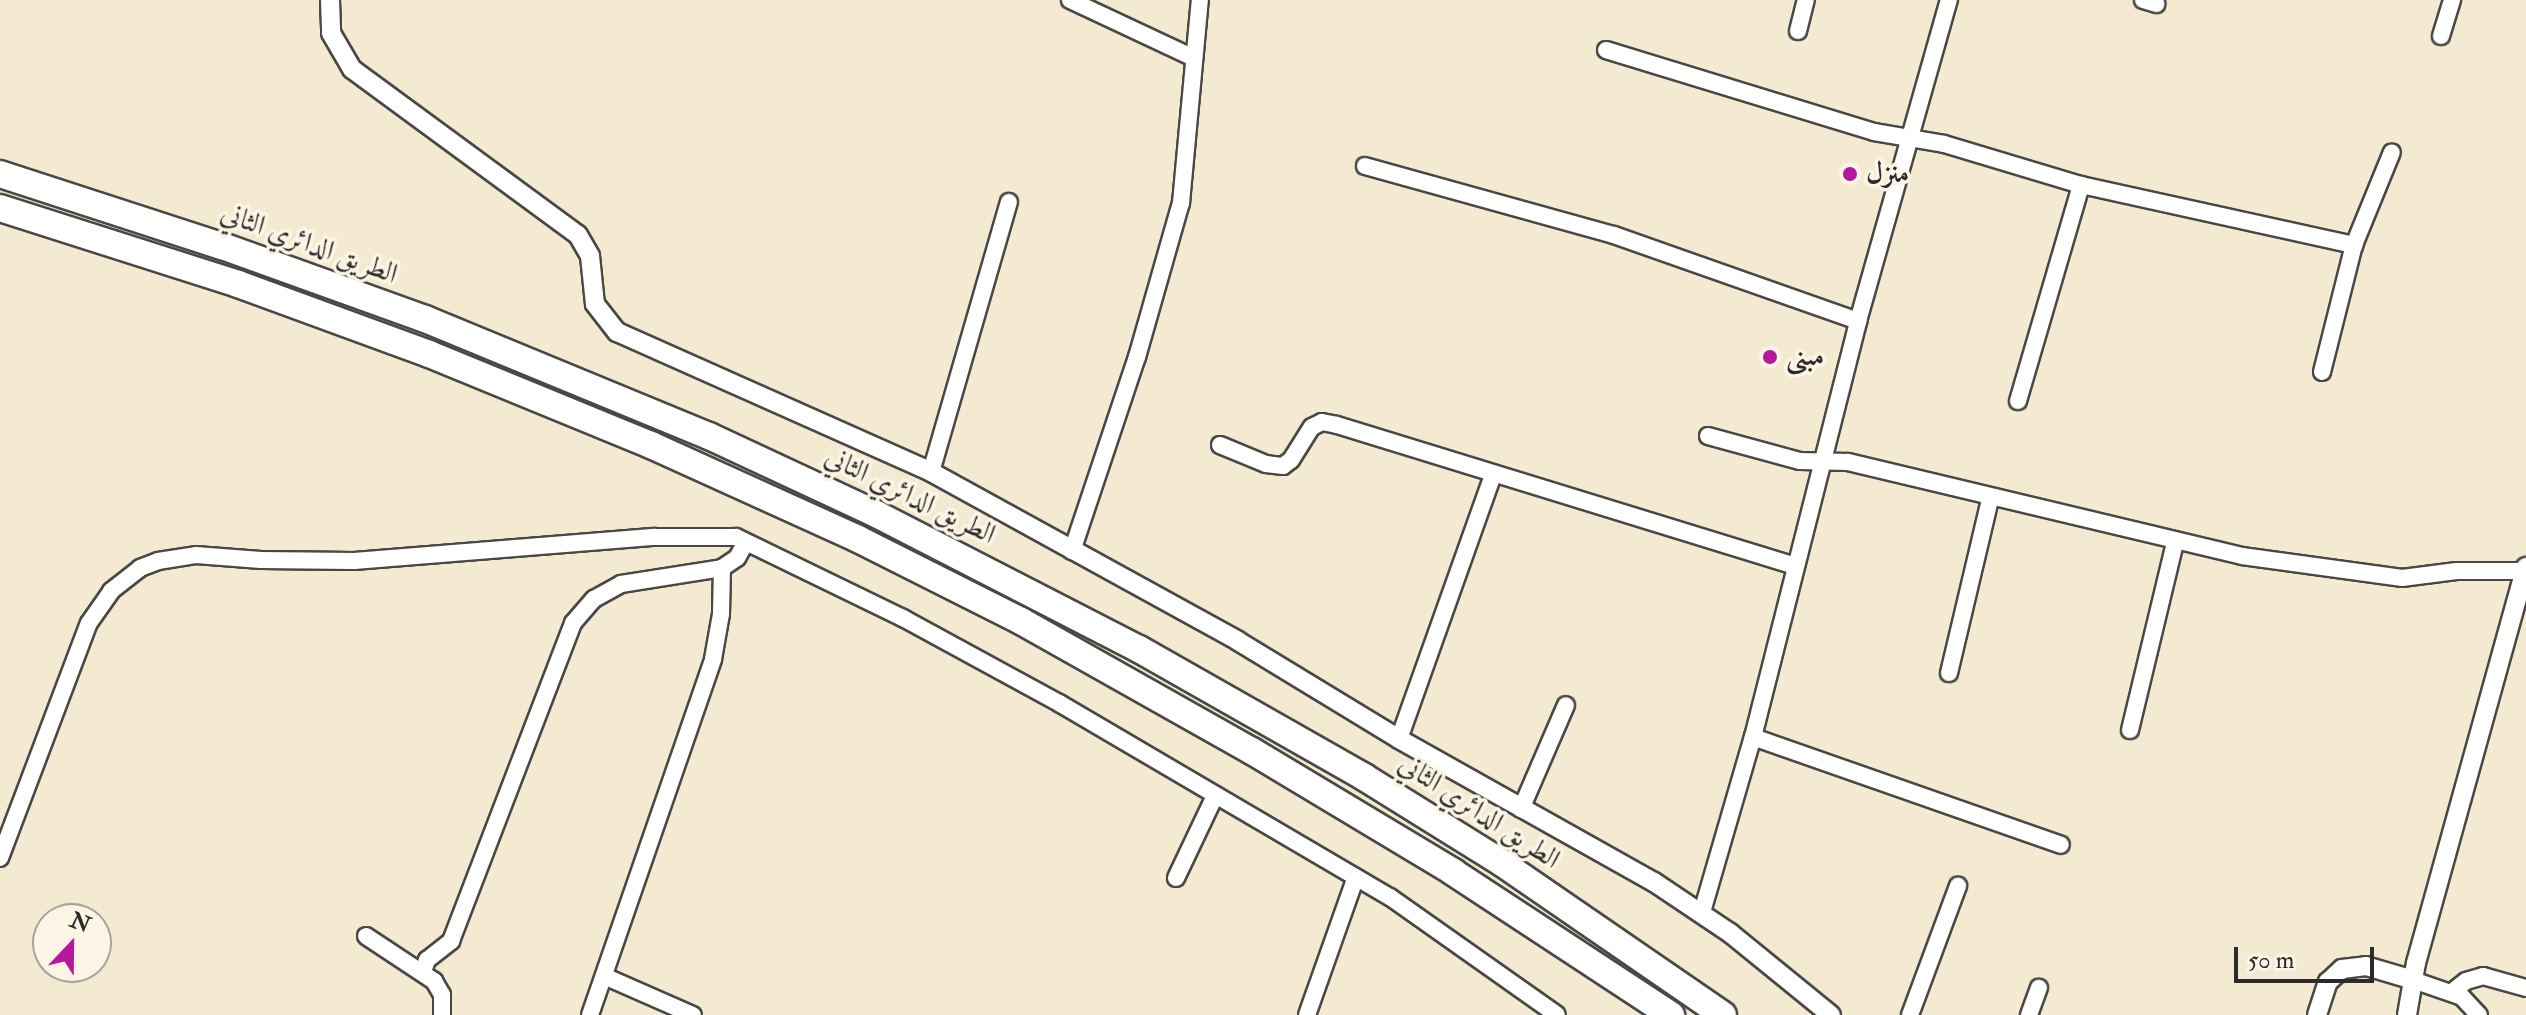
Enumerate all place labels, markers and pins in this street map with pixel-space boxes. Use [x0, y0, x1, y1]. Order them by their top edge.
place label: منزل [1866, 157, 1909, 191]
marker: منزل [1841, 165, 1859, 183]
place label: مبنى [1786, 340, 1824, 374]
marker: مبنى [1761, 348, 1779, 366]

